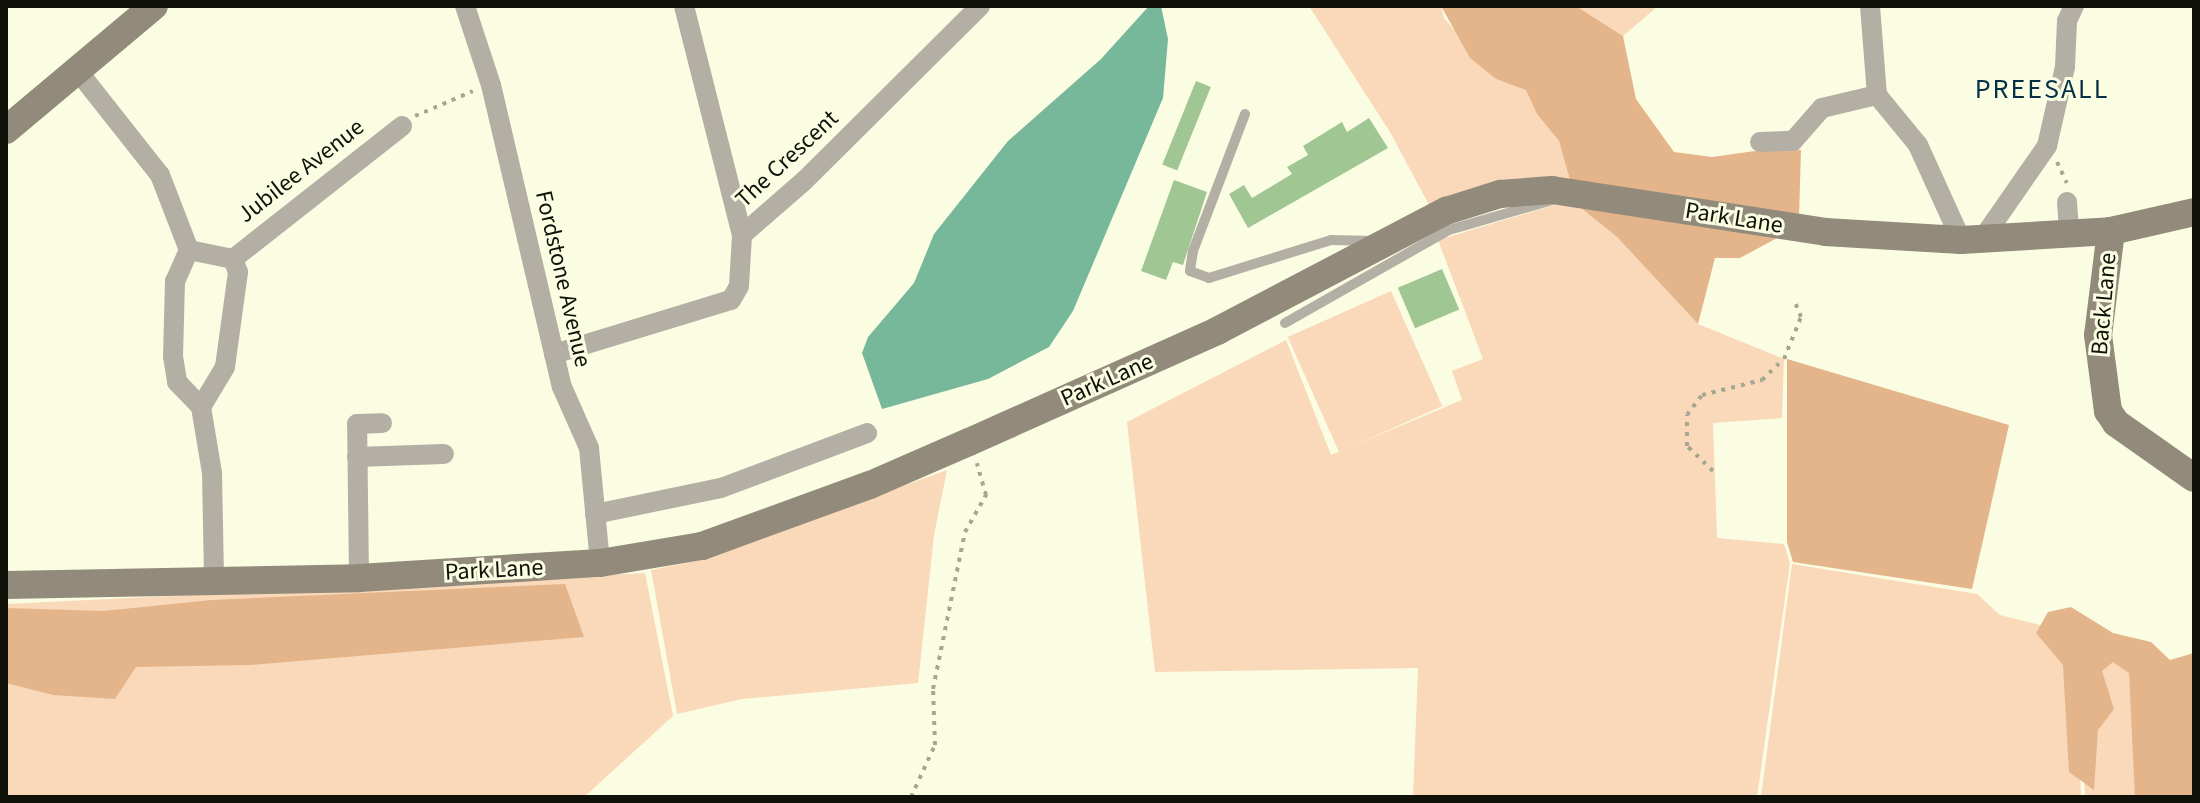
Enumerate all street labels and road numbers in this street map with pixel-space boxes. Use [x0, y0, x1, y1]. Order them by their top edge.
street label: The Crescent [730, 104, 844, 214]
street label: Jubilee Avenue [232, 113, 370, 229]
street label: Fordstone Avenue [529, 188, 597, 370]
street label: Park Lane [1683, 196, 1785, 240]
street label: Back Lane [2085, 252, 2123, 356]
street label: Park Lane [1056, 347, 1158, 413]
street label: Park Lane [444, 553, 544, 587]

